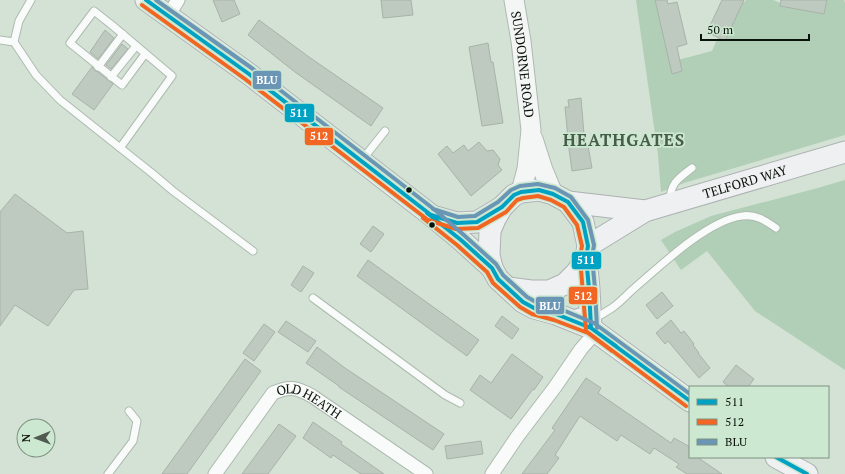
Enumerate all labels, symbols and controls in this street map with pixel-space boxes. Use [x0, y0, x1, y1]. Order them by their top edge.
street label: SUNDORNE ROAD [507, 10, 539, 119]
scale bar [701, 16, 809, 42]
text: 50 m [707, 22, 734, 37]
line badge: BLU [252, 70, 282, 90]
text: BLU [256, 73, 278, 87]
line badge: 511 [284, 103, 315, 123]
text: 511 [290, 106, 308, 120]
line badge: 512 [304, 127, 334, 146]
district label: HEATHGATES [563, 128, 685, 151]
text: 512 [310, 129, 328, 143]
street label: TELFORD WAY [700, 160, 790, 203]
unlabelled marker [404, 185, 414, 195]
unlabelled marker [427, 220, 437, 230]
line badge: 511 [571, 251, 602, 270]
text: 511 [577, 253, 595, 267]
line badge: 512 [568, 286, 598, 305]
text: 512 [574, 289, 592, 303]
line badge: BLU [535, 296, 565, 315]
text: BLU [539, 299, 561, 313]
street label: OLD HEATH [274, 379, 346, 423]
legend [689, 386, 829, 458]
text: 511 [725, 394, 744, 409]
text: 512 [725, 414, 744, 429]
north arrow [16, 418, 56, 458]
text: N [19, 433, 33, 442]
text: BLU [725, 434, 747, 449]

